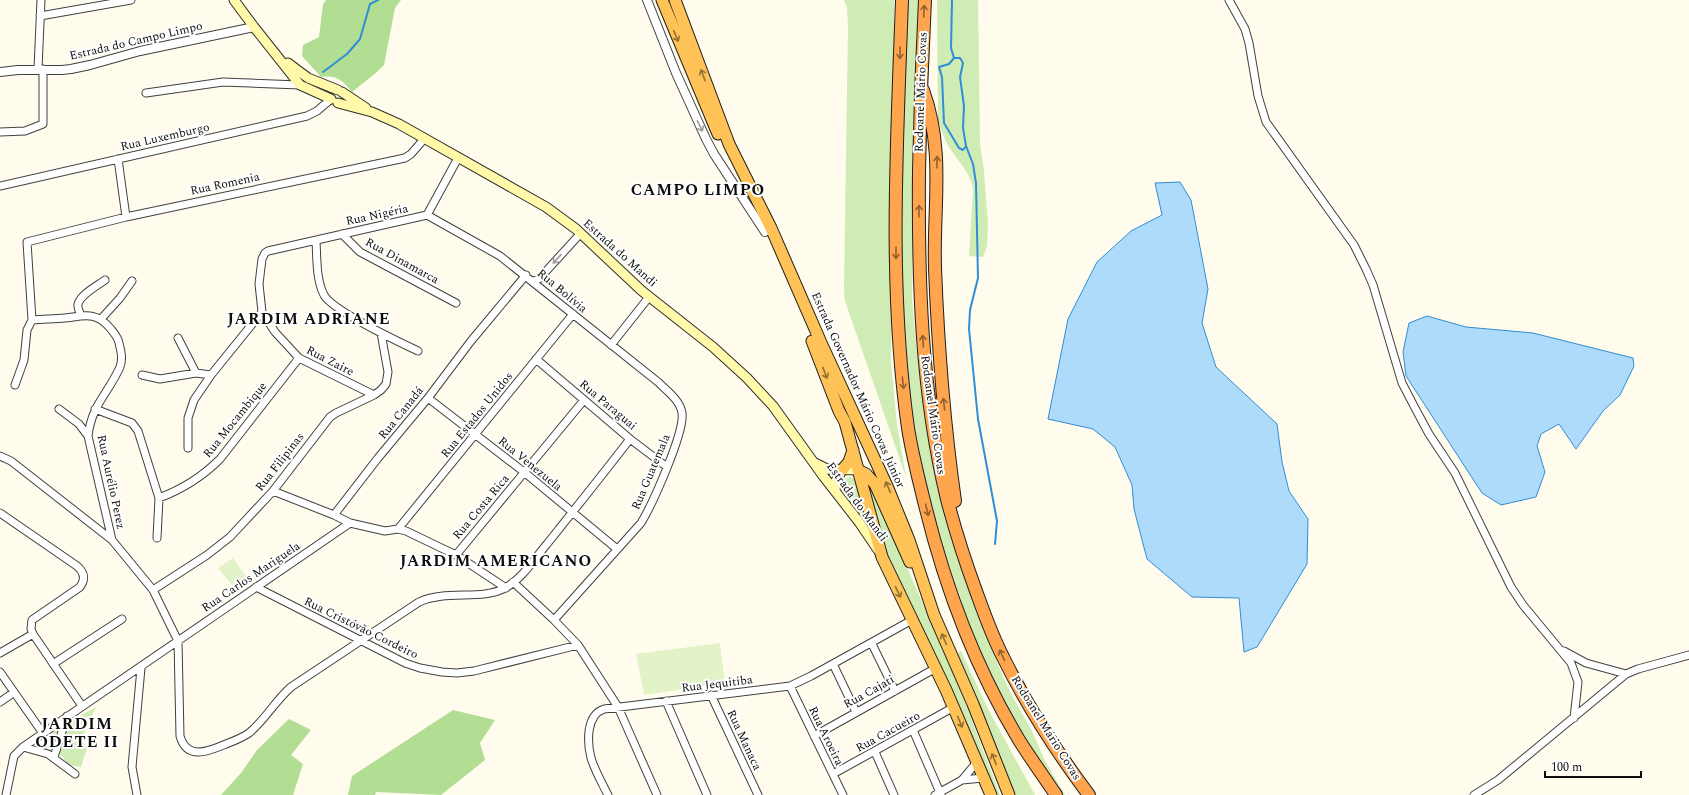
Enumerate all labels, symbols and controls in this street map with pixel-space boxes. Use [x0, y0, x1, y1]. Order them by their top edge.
one-way arrow [921, 5, 928, 18]
street label: Estrada do Campo Limpo [68, 16, 204, 66]
one-way arrow [673, 30, 680, 42]
street label: Rodoanel Mário Covas [909, 32, 933, 152]
one-way arrow [896, 46, 904, 59]
one-way arrow [699, 69, 706, 82]
street label: Rua Luxemburgo [119, 118, 211, 156]
one-way arrow [697, 120, 704, 132]
one-way arrow [933, 156, 941, 169]
street label: Rua Romenia [188, 167, 262, 201]
district label: CAMPO LIMPO [631, 178, 765, 202]
street label: Rua Nigéria [344, 199, 410, 231]
one-way arrow [915, 205, 923, 218]
street label: Estrada do Mandi [578, 214, 662, 292]
street label: Rua Dinamarca [362, 233, 443, 289]
one-way arrow [892, 246, 900, 259]
one-way arrow [553, 254, 562, 264]
street label: Rua Bolívia [533, 264, 591, 318]
street label: Estrada Governador Mário Covas Júnior [806, 289, 910, 491]
district label: JARDIM ADRIANE [227, 307, 391, 331]
one-way arrow [919, 335, 926, 348]
street label: Rua Zaire [303, 341, 357, 381]
street label: Rodoanel Mário Covas [915, 354, 951, 476]
one-way arrow [821, 366, 829, 378]
street label: Rua Estados Unidos [436, 368, 518, 462]
street label: Rua Paraguai [575, 375, 641, 435]
one-way arrow [899, 376, 907, 389]
street label: Rua Mocambique [198, 378, 272, 462]
street label: Rua Canadá [374, 382, 428, 444]
one-way arrow [940, 398, 948, 411]
street label: Rua Filipinas [251, 428, 309, 496]
street label: Rua Guatemala [626, 431, 676, 513]
street label: Rua Venezuela [494, 432, 566, 496]
street label: Rua Aurélio Perez [92, 433, 130, 531]
street label: Estrada do Mandi [822, 458, 893, 546]
street label: Rua Costa Rica [448, 470, 514, 544]
one-way arrow [883, 481, 891, 493]
one-way arrow [923, 503, 931, 516]
street label: Rua Carlos Mariguela [198, 537, 304, 617]
district label: JARDIM AMERICANO [400, 549, 592, 573]
one-way arrow [895, 585, 903, 597]
street label: Rua Cristóvão Cordeiro [301, 592, 421, 664]
one-way arrow [940, 633, 948, 645]
one-way arrow [998, 649, 1005, 661]
street label: Rua Jequitiba [680, 670, 754, 698]
street label: Rua Cajati [840, 670, 898, 714]
street label: Rodoanel Mário Covas [1006, 672, 1086, 784]
street label: Rua Aroeira [803, 703, 849, 769]
street label: Rua Manaca [722, 706, 766, 774]
street label: Rua Cacueiro [852, 706, 924, 758]
district label: JARDIM ODETE II [35, 712, 119, 754]
one-way arrow [957, 715, 964, 727]
one-way arrow [990, 753, 998, 765]
scale bar [1545, 753, 1641, 779]
text: 100 m [1551, 758, 1582, 777]

